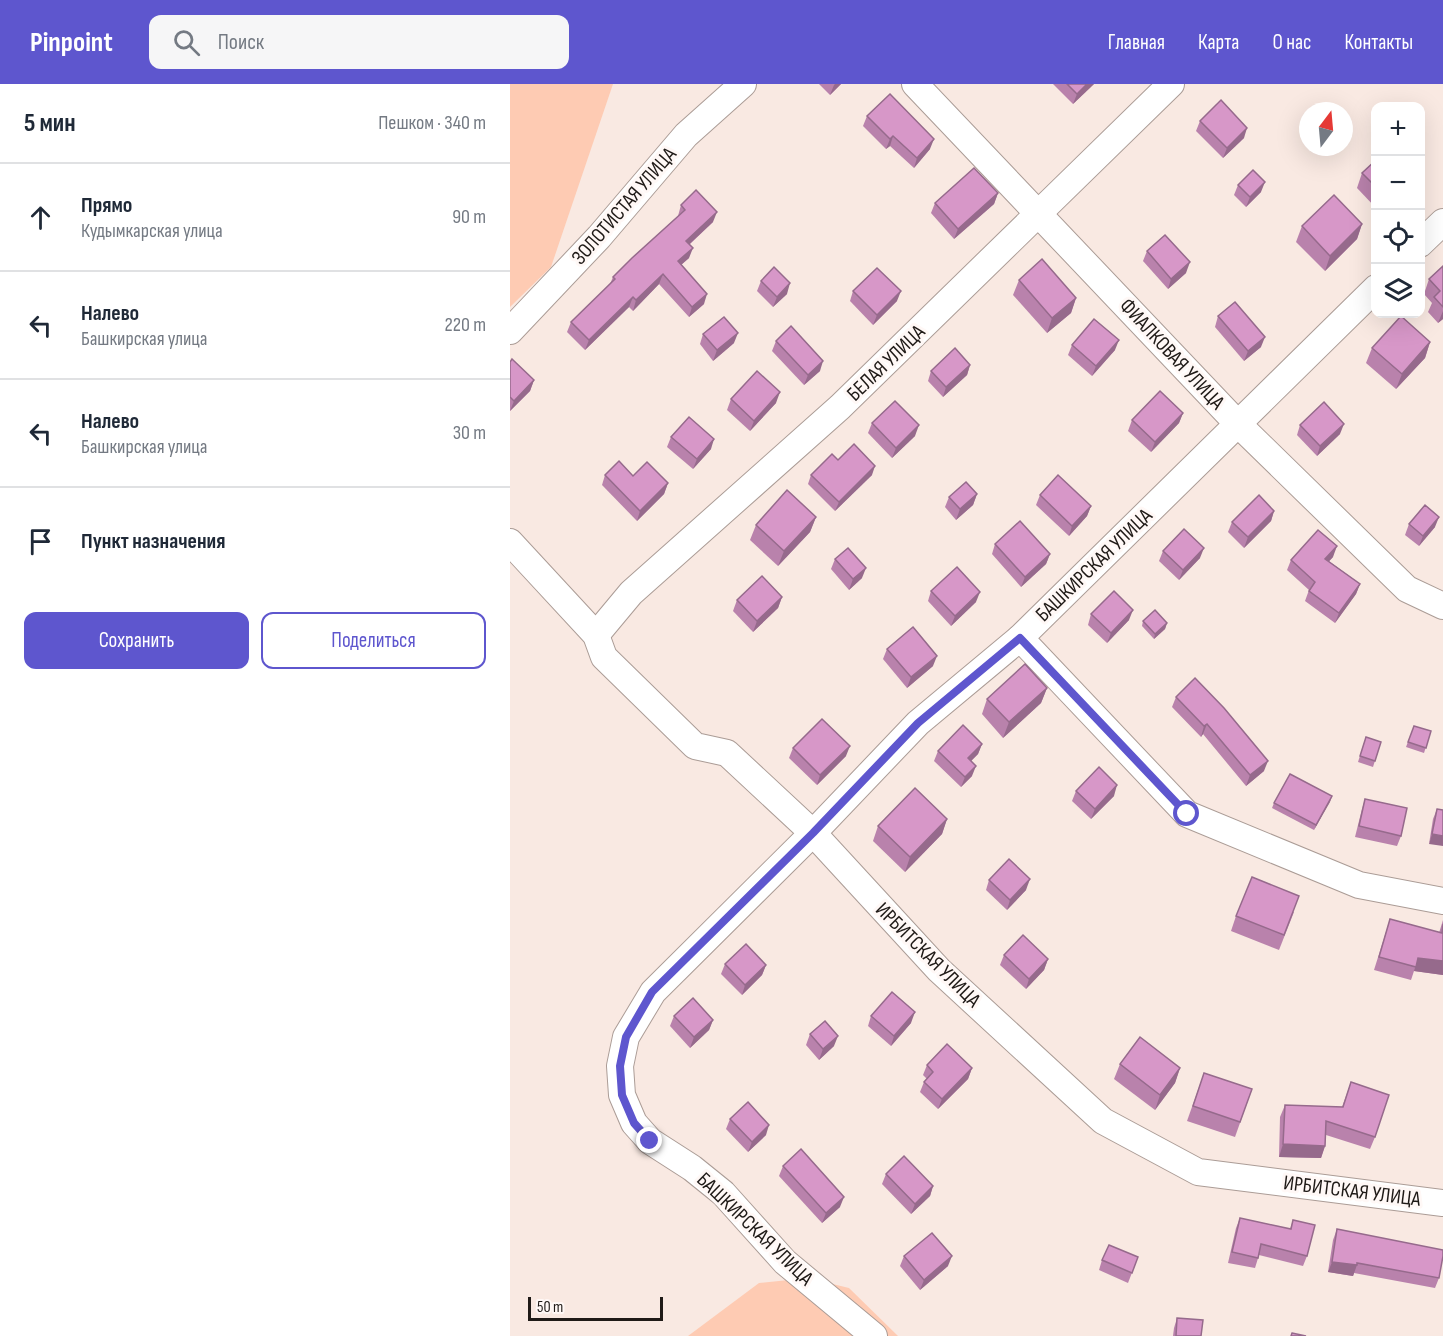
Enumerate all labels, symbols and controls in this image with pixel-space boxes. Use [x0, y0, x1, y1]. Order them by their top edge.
search box [149, 15, 569, 69]
text: Pinpoint [30, 26, 113, 59]
icon: search [170, 26, 203, 59]
text: Поиск [218, 29, 264, 56]
text: Главная [1108, 30, 1165, 55]
text: Карта [1198, 30, 1239, 55]
text: О нас [1272, 30, 1311, 55]
text: Контакты [1344, 30, 1413, 55]
north arrow [1299, 102, 1353, 156]
map controls [1371, 102, 1425, 318]
button: + [1371, 102, 1425, 156]
text: 5 мин [24, 108, 76, 139]
text: Пешком · 340 m [378, 111, 486, 135]
street label: ЗОЛОТИСТАЯ УЛИЦА [566, 142, 682, 270]
button: − [1371, 156, 1425, 210]
text: Прямо [81, 192, 132, 219]
icon: ahead [24, 201, 57, 234]
text: 90 m [452, 205, 486, 229]
button: locate [1371, 210, 1425, 264]
text: Кудымкарская улица [81, 219, 223, 243]
button: layers [1371, 264, 1425, 318]
street label: ФИАЛКОВАЯ УЛИЦА [1114, 293, 1230, 415]
text: Налево [81, 300, 139, 327]
icon: left [24, 309, 57, 342]
text: 220 m [445, 313, 486, 337]
street label: БЕЛАЯ УЛИЦА [842, 319, 931, 406]
text: Башкирская улица [81, 327, 207, 351]
text: Налево [81, 408, 139, 435]
icon: left [24, 417, 57, 450]
text: 30 m [453, 421, 486, 445]
text: Башкирская улица [81, 435, 207, 459]
street label: БАШКИРСКАЯ УЛИЦА [1031, 503, 1158, 627]
icon: arrive [24, 525, 57, 558]
text: Пункт назначения [81, 528, 225, 555]
button: Сохранить [24, 612, 249, 669]
button: Поделиться [261, 612, 486, 669]
route start [1173, 800, 1199, 826]
street label: ИРБИТСКАЯ УЛИЦА [870, 897, 986, 1013]
route end [636, 1127, 662, 1153]
street label: БАШКИРСКАЯ УЛИЦА [692, 1167, 819, 1291]
street label: ИРБИТСКАЯ УЛИЦА [1282, 1170, 1423, 1212]
scale bar [528, 1294, 663, 1322]
text: 50 m [537, 1298, 563, 1317]

